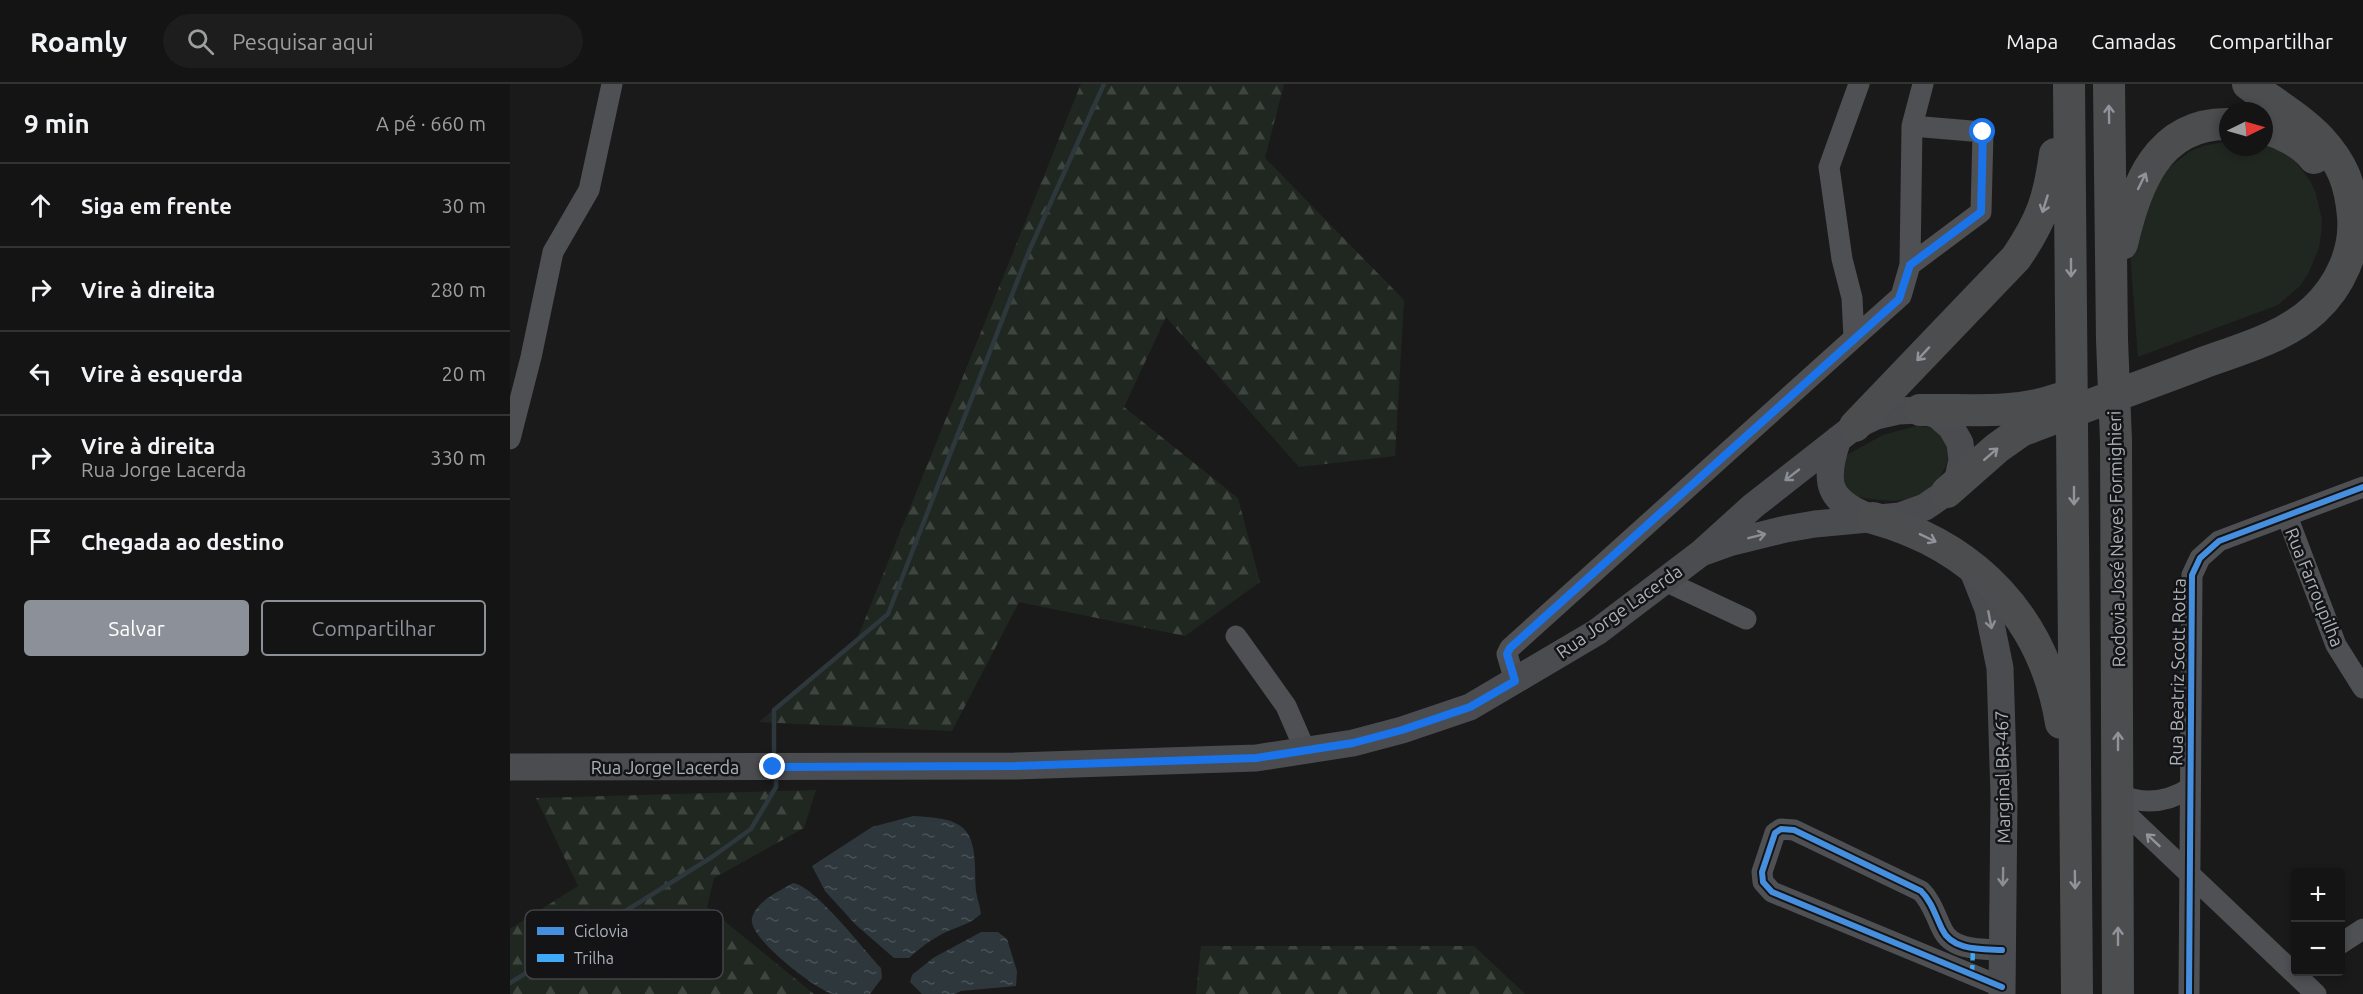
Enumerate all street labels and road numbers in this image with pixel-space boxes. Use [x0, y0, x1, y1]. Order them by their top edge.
street label: Rodovia José Neves Formighieri [2104, 410, 2128, 668]
street label: Rua Farroupilha [2282, 525, 2348, 649]
street label: Rua Jorge Lacerda [1552, 560, 1686, 662]
street label: Rua Beatriz Scott Rotta [2165, 578, 2189, 766]
street label: Marginal BR-467 [1991, 710, 2013, 844]
street label: Rua Jorge Lacerda [591, 757, 739, 777]

